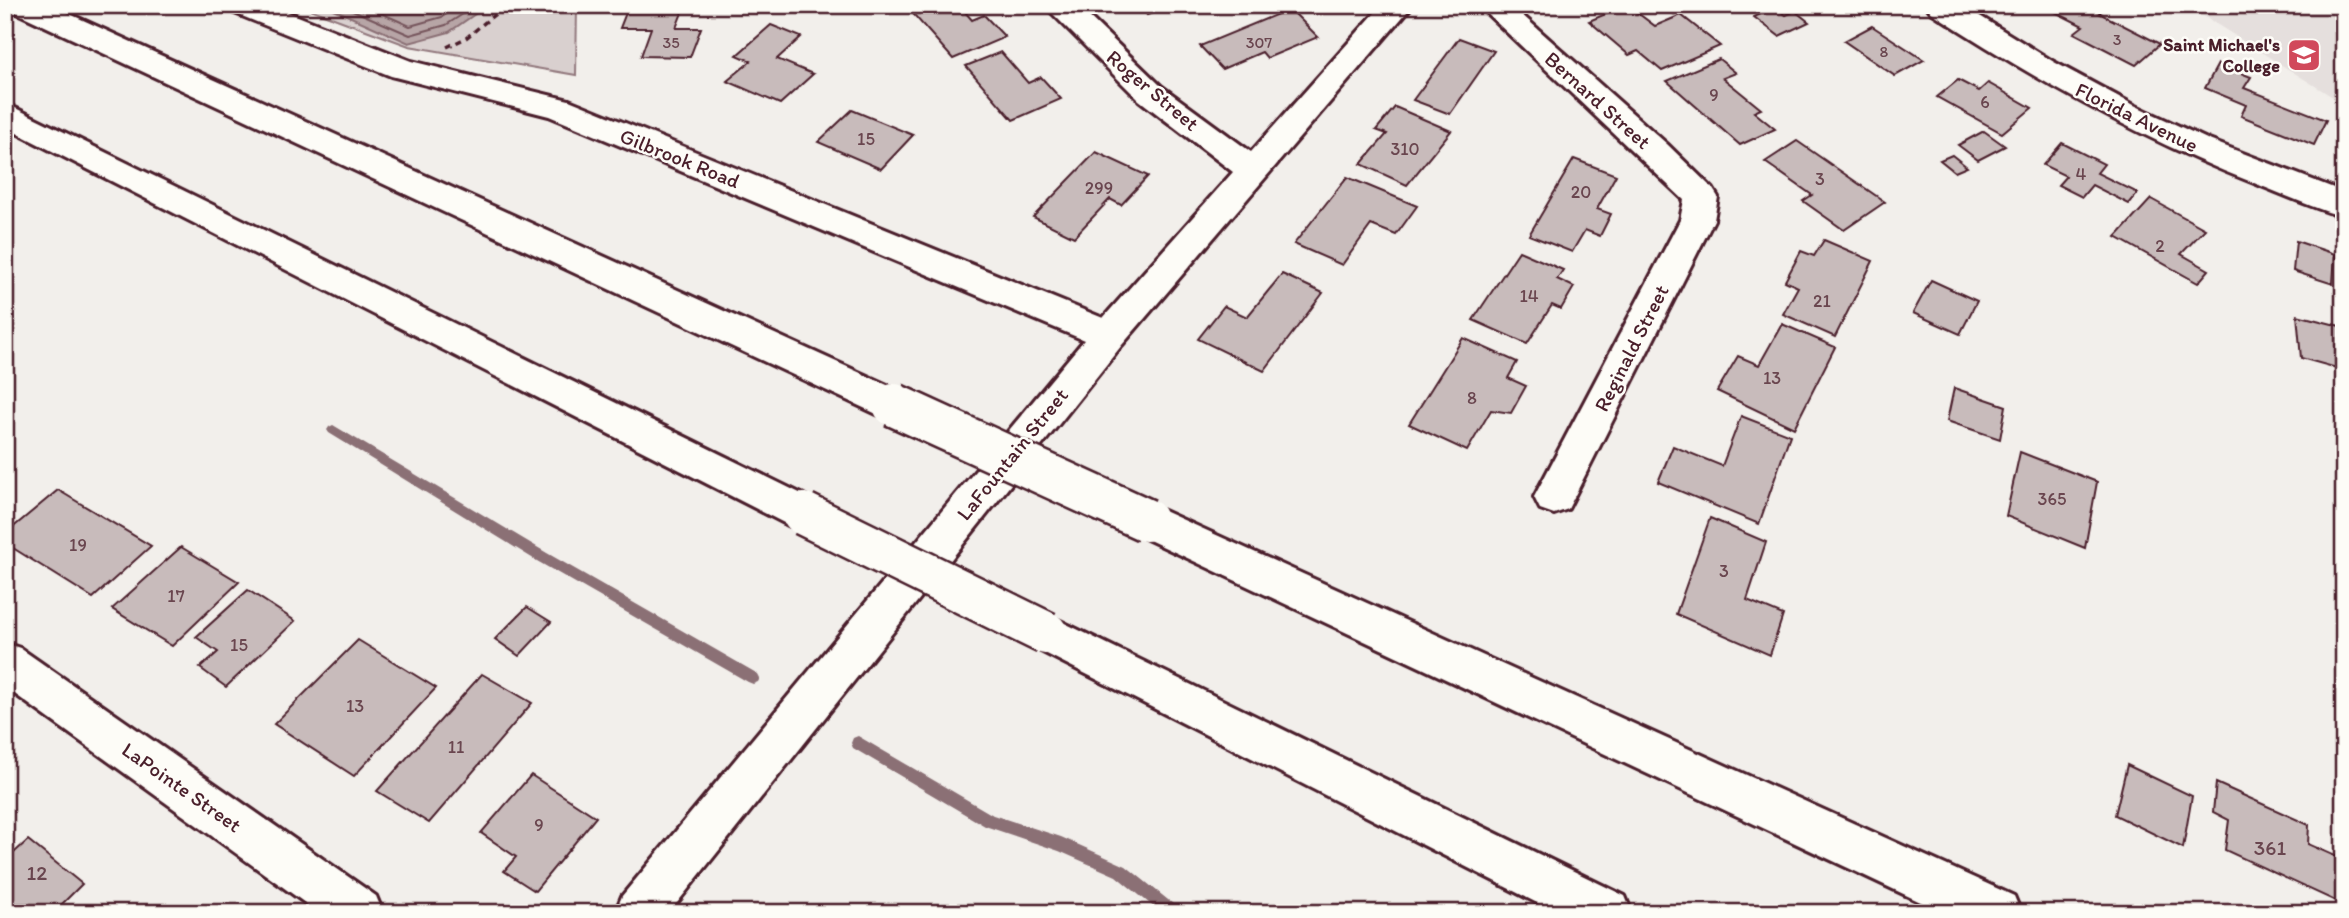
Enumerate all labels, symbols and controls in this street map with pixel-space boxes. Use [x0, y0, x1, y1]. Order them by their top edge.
house number: 3 [2113, 30, 2122, 49]
house number: 35 [662, 33, 680, 52]
house number: 307 [1246, 33, 1272, 52]
place label: Saint Michael's College [2163, 34, 2280, 77]
school or university icon: Saint Michael's College [2285, 36, 2323, 74]
house number: 8 [1880, 42, 1889, 61]
street label: Roger Street [1102, 44, 1204, 136]
street label: Bernard Street [1540, 46, 1656, 154]
street label: Florida Avenue [2072, 77, 2202, 157]
house number: 9 [1709, 84, 1719, 106]
house number: 6 [1980, 91, 1990, 113]
street label: Gilbrook Road [616, 123, 744, 193]
house number: 15 [857, 128, 875, 150]
house number: 310 [1390, 138, 1420, 160]
house number: 4 [2076, 163, 2087, 185]
house number: 3 [1815, 168, 1825, 190]
house number: 299 [1085, 177, 1113, 199]
house number: 20 [1571, 181, 1591, 203]
house number: 2 [2155, 235, 2165, 257]
street label: Reginald Street [1588, 280, 1674, 416]
house number: 14 [1519, 285, 1539, 307]
house number: 21 [1813, 290, 1831, 312]
house number: 13 [1763, 367, 1781, 389]
street label: LaFountain Street [951, 383, 1073, 525]
house number: 8 [1467, 387, 1477, 409]
house number: 365 [2038, 488, 2066, 510]
house number: 19 [69, 534, 87, 556]
house number: 3 [1719, 560, 1729, 582]
house number: 17 [167, 585, 185, 607]
house number: 15 [230, 634, 248, 656]
house number: 13 [346, 695, 364, 717]
house number: 11 [448, 736, 464, 758]
street label: LaPointe Street [117, 737, 247, 837]
house number: 9 [534, 814, 544, 836]
house number: 361 [2254, 835, 2286, 860]
house number: 12 [27, 860, 47, 885]

